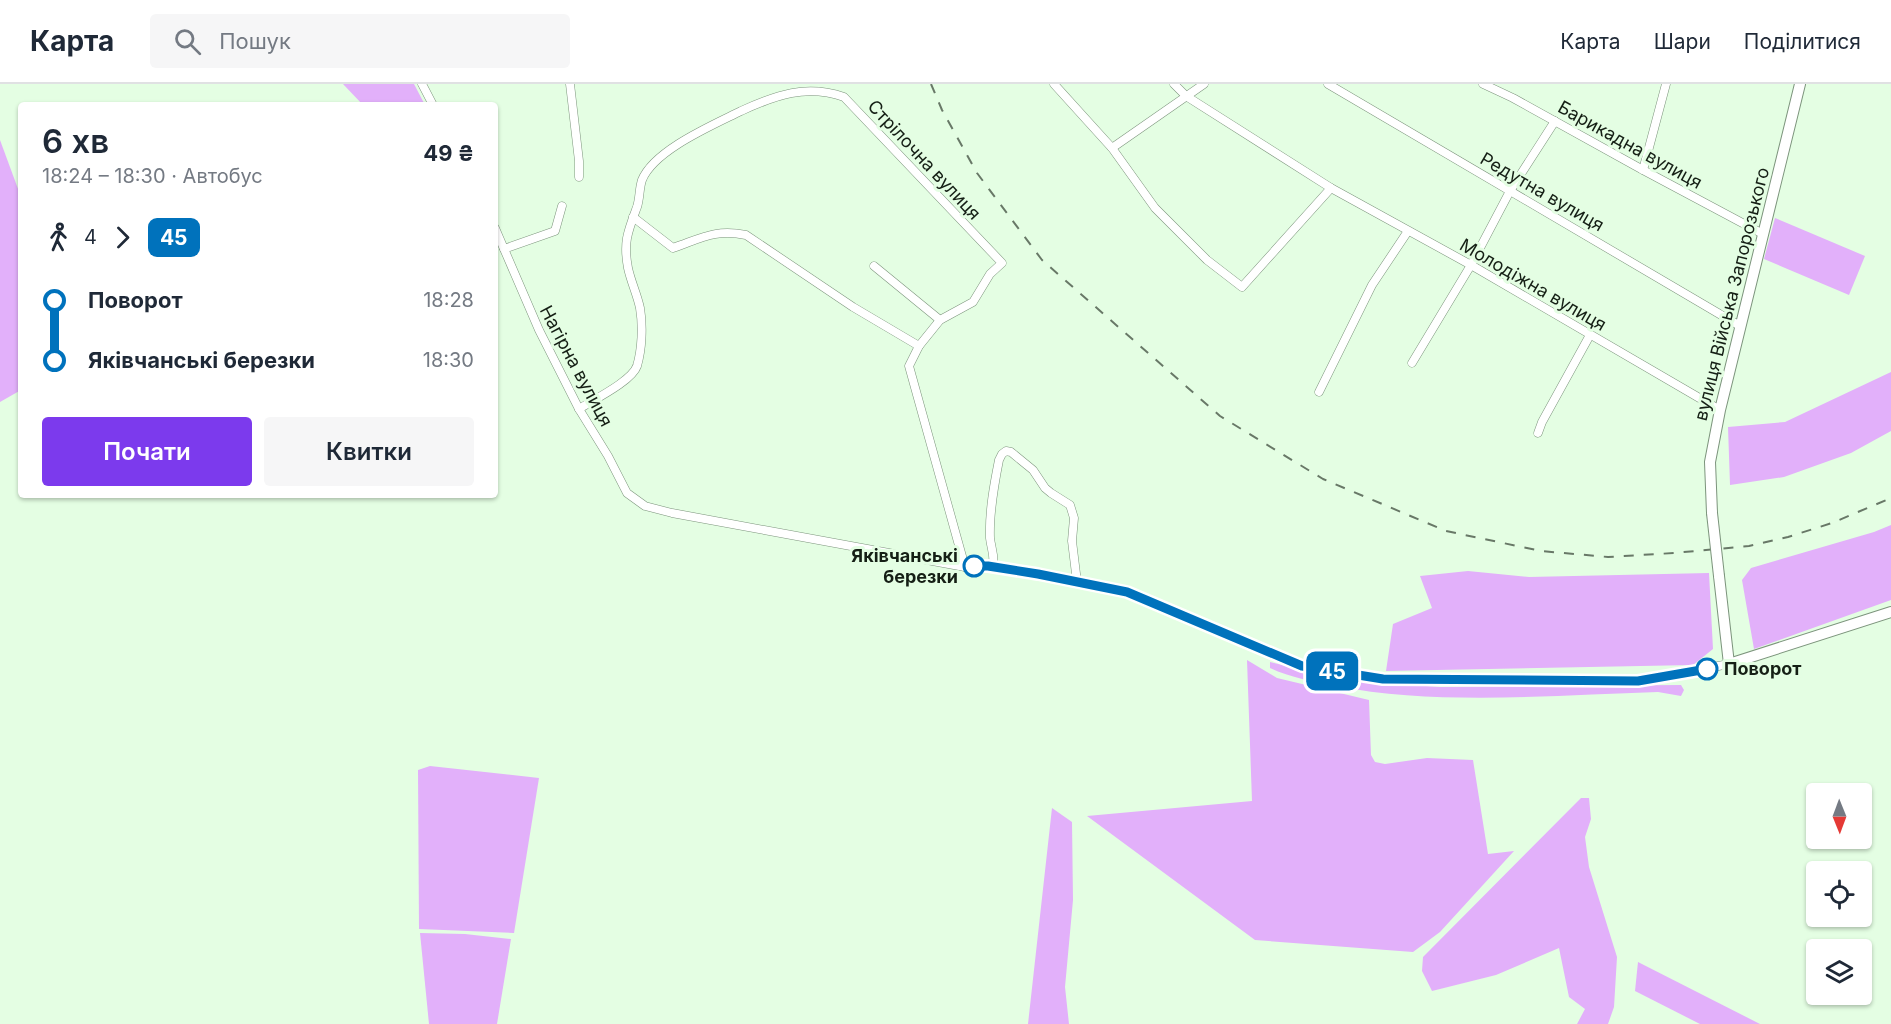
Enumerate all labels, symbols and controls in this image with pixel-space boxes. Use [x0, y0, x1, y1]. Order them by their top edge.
search box [150, 14, 570, 68]
text: Карта [30, 24, 114, 58]
icon: search [171, 25, 204, 58]
text: Пошук [219, 28, 291, 54]
text: Карта [1560, 29, 1621, 54]
text: Шари [1654, 29, 1711, 54]
text: Поділитися [1744, 29, 1861, 54]
street label: Стрілочна вулиця [864, 95, 985, 224]
street label: Барикадна вулиця [1554, 96, 1706, 193]
text: 6 хв [42, 121, 109, 161]
text: 49 ₴ [423, 140, 474, 166]
street label: Редутна вулиця [1477, 148, 1608, 235]
text: 18:24 – 18:30 · Автобус [42, 164, 263, 188]
street label: вулиця Війська Запорозького [1690, 165, 1773, 423]
icon: walk [42, 221, 75, 254]
icon: forward [106, 221, 139, 254]
text: 4 [84, 225, 97, 249]
text: 45 [160, 225, 188, 250]
street label: Молодіжна вулиця [1456, 234, 1610, 335]
text: Поворот [88, 287, 183, 313]
text: 18:28 [423, 288, 474, 312]
street label: Нагірна вулиця [536, 302, 617, 430]
text: Яківчанські березки [88, 347, 315, 373]
text: 18:30 [423, 348, 474, 372]
button: Почати [42, 417, 252, 486]
button: Квитки [264, 417, 474, 486]
place label: Яківчанські березки [851, 545, 958, 587]
marker: Яківчанські березки [963, 555, 985, 577]
line badge: 45 [1305, 652, 1359, 690]
marker: Поворот [1696, 658, 1718, 680]
place label: Поворот [1724, 658, 1801, 679]
text: 45 [1318, 659, 1346, 684]
north arrow [1806, 783, 1872, 849]
map controls [1806, 783, 1872, 1005]
button: locate [1806, 861, 1872, 927]
button: layers [1806, 939, 1872, 1005]

